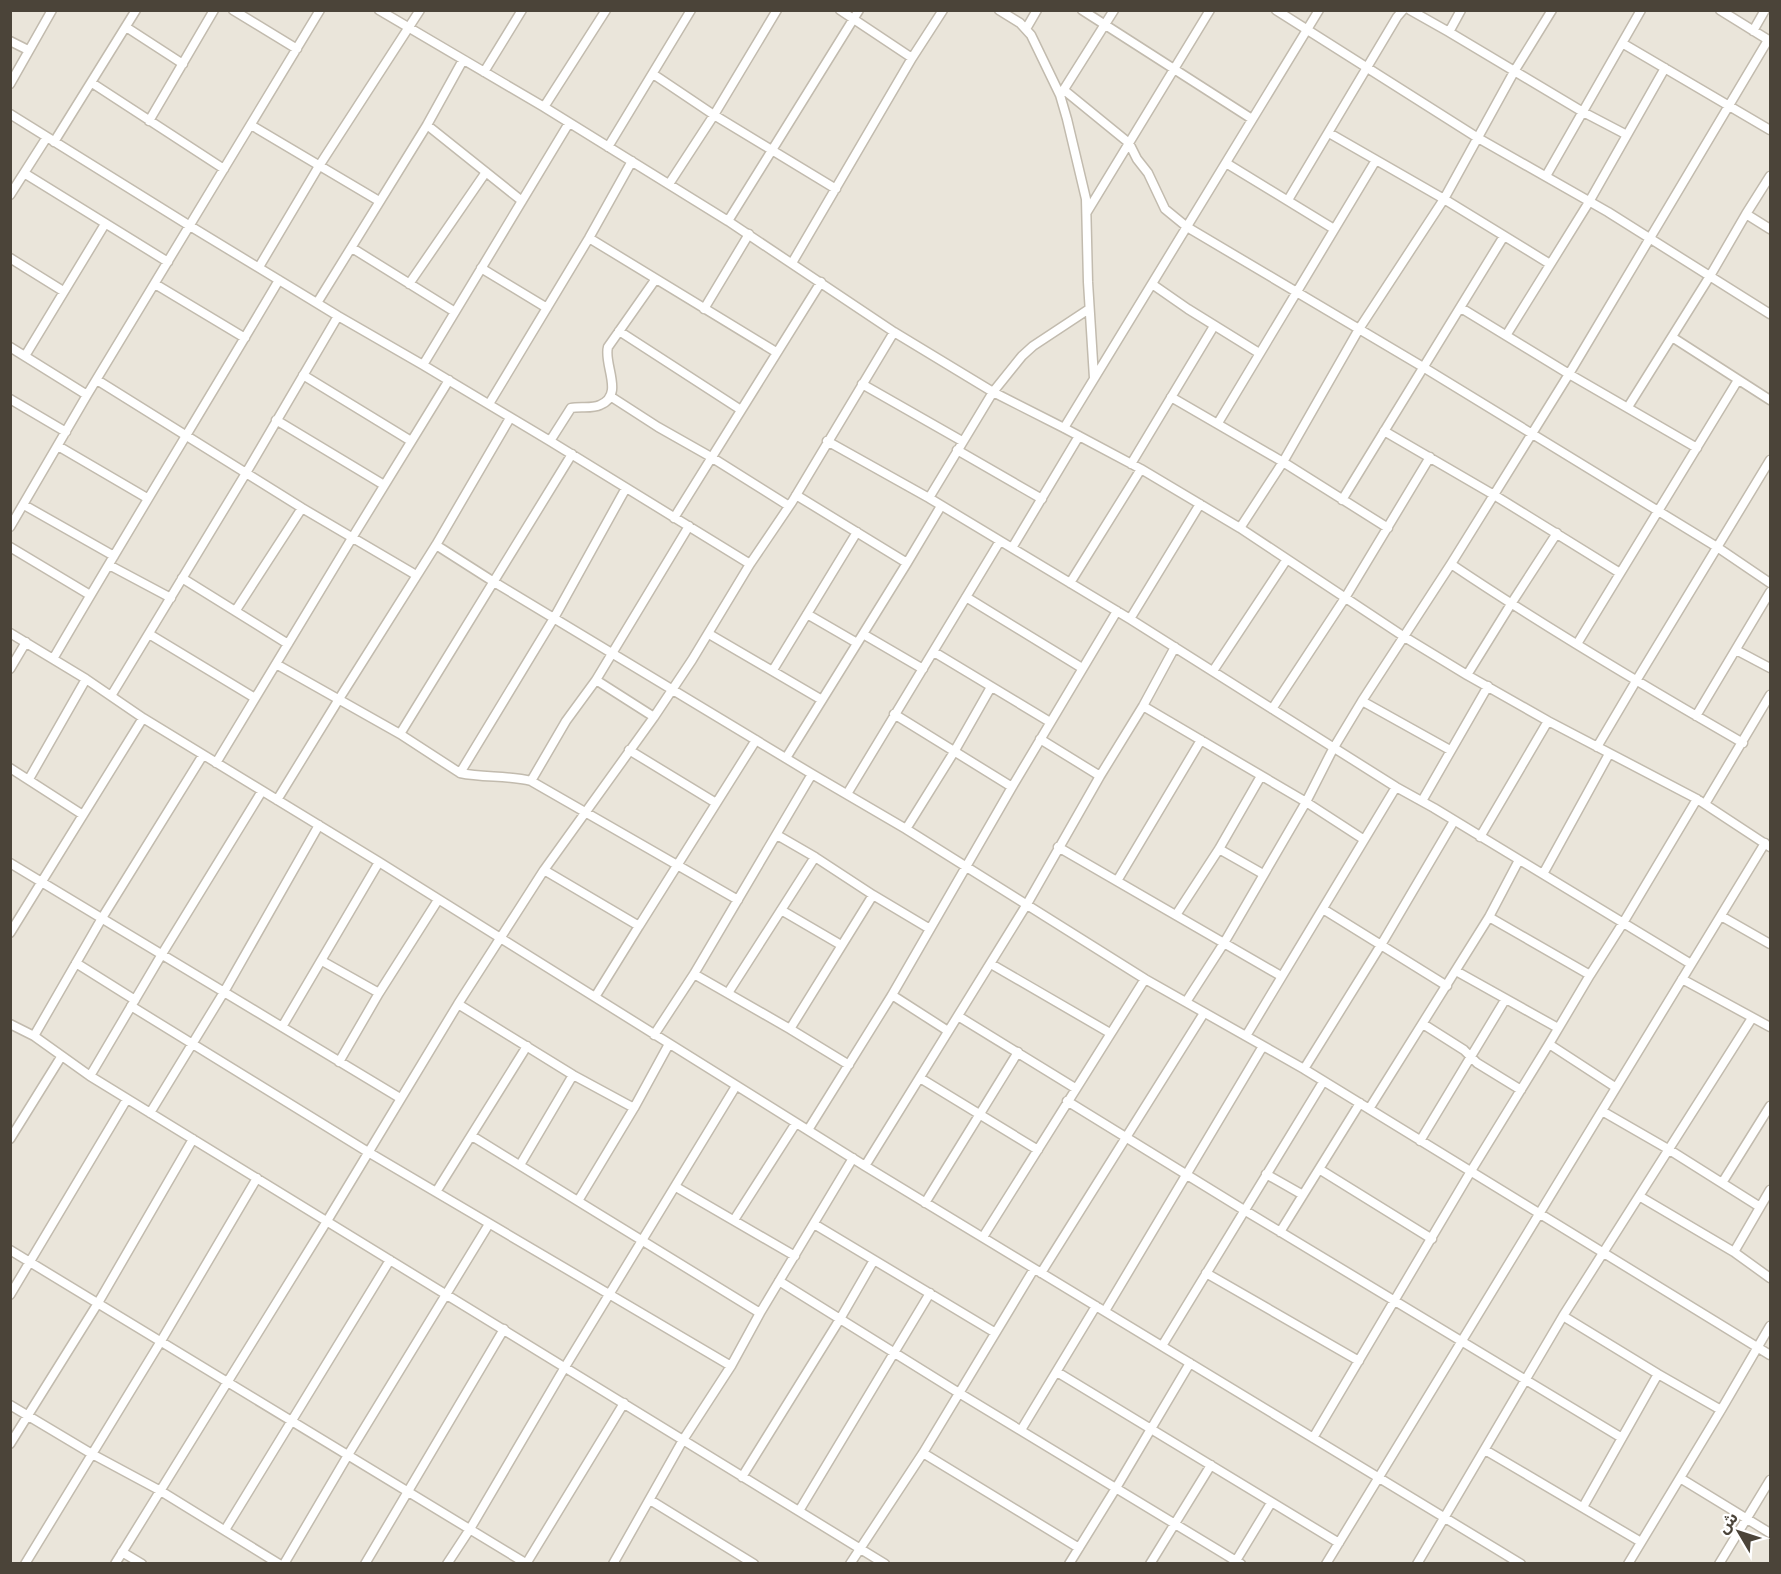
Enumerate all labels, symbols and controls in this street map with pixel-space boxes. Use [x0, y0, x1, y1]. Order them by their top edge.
north arrow [1709, 1502, 1769, 1562]
text: ش [1715, 1510, 1742, 1537]

